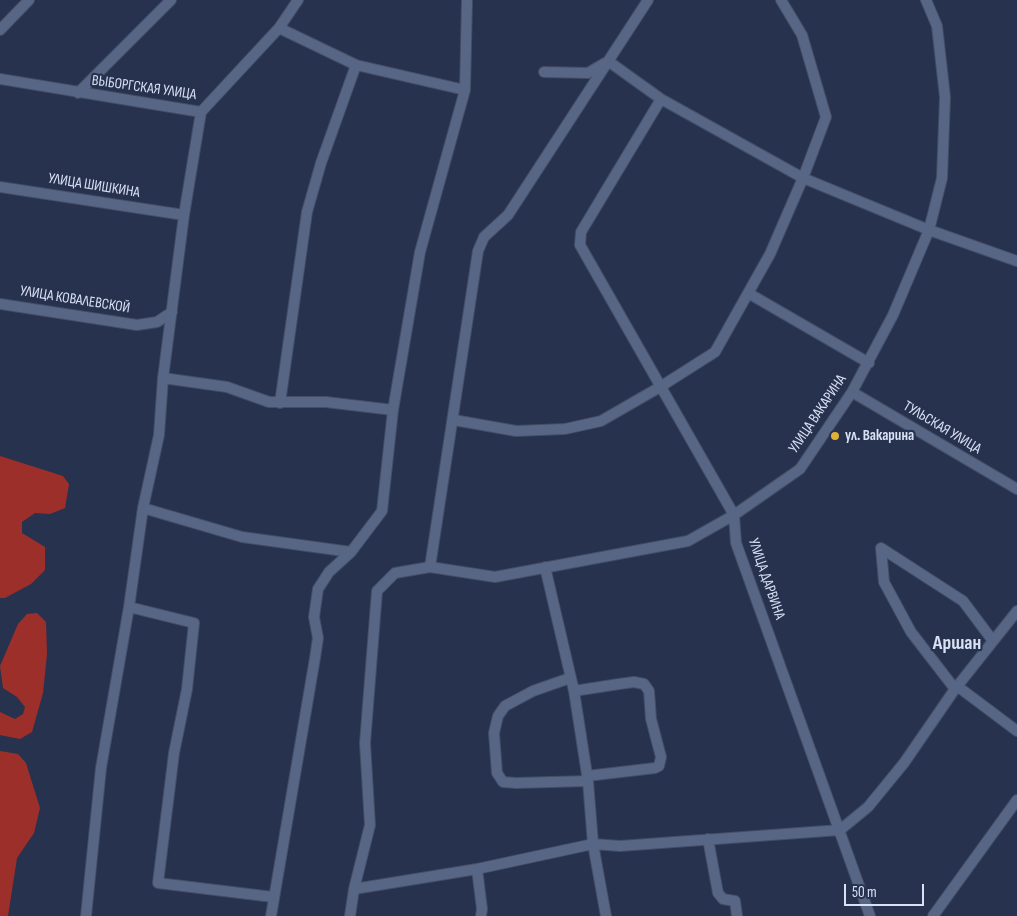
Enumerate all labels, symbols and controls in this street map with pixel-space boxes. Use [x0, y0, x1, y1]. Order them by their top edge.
street label: ВЫБОРГСКАЯ УЛИЦА [91, 72, 197, 104]
street label: УЛИЦА ШИШКИНА [47, 170, 141, 202]
street label: УЛИЦА КОВАЛЕВСКОЙ [19, 282, 131, 318]
street label: УЛИЦА ВАКАРИНА [785, 371, 851, 457]
street label: ТУЛЬСКАЯ УЛИЦА [900, 398, 984, 458]
place label: ул. Вакарина [845, 427, 914, 445]
marker: ул. Вакарина [829, 430, 841, 442]
street label: УЛИЦА ДАРВИНА [744, 536, 788, 622]
district label: Аршан [933, 632, 981, 656]
scale bar [847, 874, 927, 906]
text: 50 m [852, 883, 877, 902]

